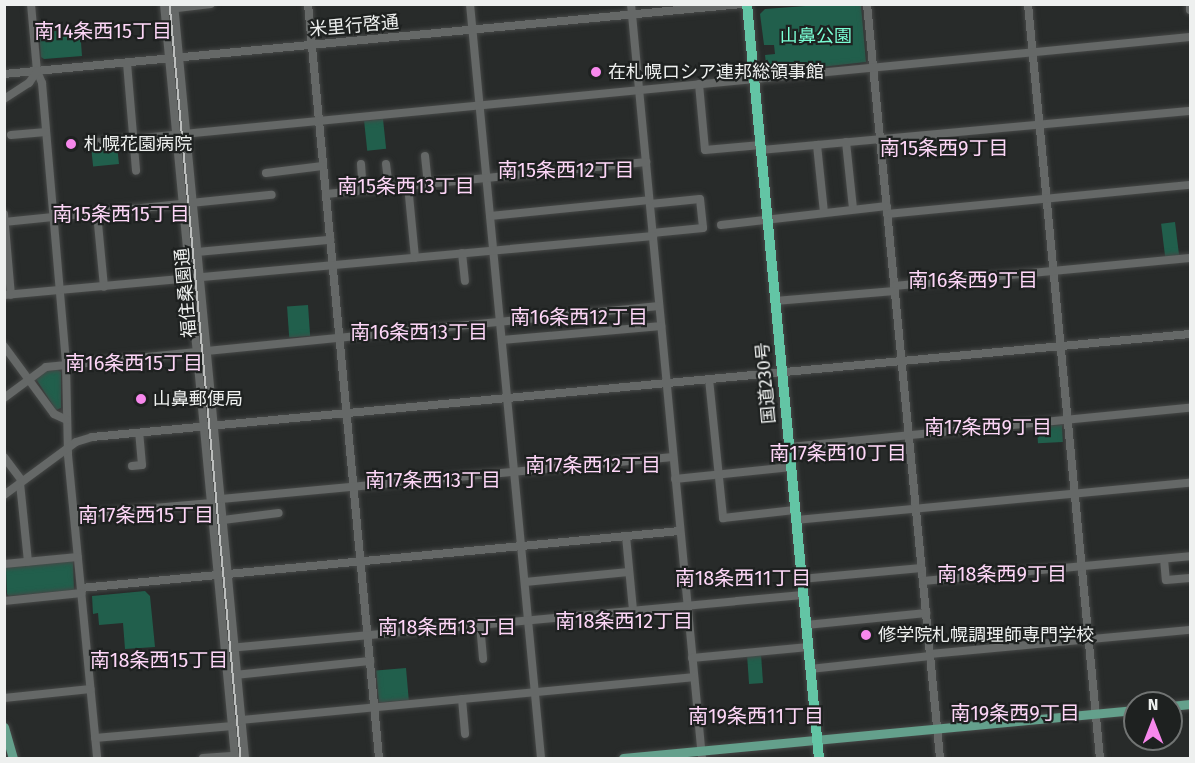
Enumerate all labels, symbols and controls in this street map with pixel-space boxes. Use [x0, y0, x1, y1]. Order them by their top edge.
street label: 米里行啓通 [308, 11, 400, 41]
district label: 南14条西15丁目 [34, 19, 172, 43]
park label: 山鼻公園 [780, 25, 852, 47]
place label: 在札幌ロシア連邦総領事館 [608, 61, 824, 83]
marker: 在札幌ロシア連邦総領事館 [589, 65, 603, 79]
place label: 札幌花園病院 [84, 133, 192, 155]
marker: 札幌花園病院 [62, 135, 80, 153]
district label: 南15条西9丁目 [879, 136, 1009, 160]
district label: 南15条西12丁目 [497, 158, 635, 182]
district label: 南15条西13丁目 [337, 174, 475, 198]
district label: 南15条西15丁目 [52, 202, 190, 226]
street label: 福住桑園通 [171, 247, 201, 339]
district label: 南16条西9丁目 [908, 268, 1038, 292]
district label: 南16条西12丁目 [510, 305, 648, 329]
district label: 南16条西13丁目 [350, 320, 488, 344]
street label: 国道230号 [752, 341, 780, 425]
district label: 南16条西15丁目 [65, 351, 203, 375]
place label: 山鼻郵便局 [153, 388, 243, 410]
marker: 山鼻郵便局 [134, 392, 148, 406]
district label: 南17条西9丁目 [924, 415, 1052, 439]
district label: 南17条西10丁目 [769, 441, 907, 465]
district label: 南17条西12丁目 [525, 453, 661, 477]
district label: 南17条西13丁目 [365, 468, 501, 492]
district label: 南17条西15丁目 [78, 503, 214, 527]
district label: 南18条西9丁目 [937, 562, 1067, 586]
district label: 南18条西11丁目 [675, 566, 811, 590]
district label: 南18条西12丁目 [555, 609, 693, 633]
district label: 南18条西13丁目 [378, 615, 516, 639]
place label: 修学院札幌調理師専門学校 [878, 624, 1094, 646]
marker: 修学院札幌調理師専門学校 [859, 628, 873, 642]
district label: 南18条西15丁目 [90, 648, 228, 672]
north arrow [1123, 691, 1183, 751]
text: N [1148, 695, 1158, 714]
district label: 南19条西9丁目 [950, 701, 1080, 725]
district label: 南19条西11丁目 [688, 704, 824, 728]

